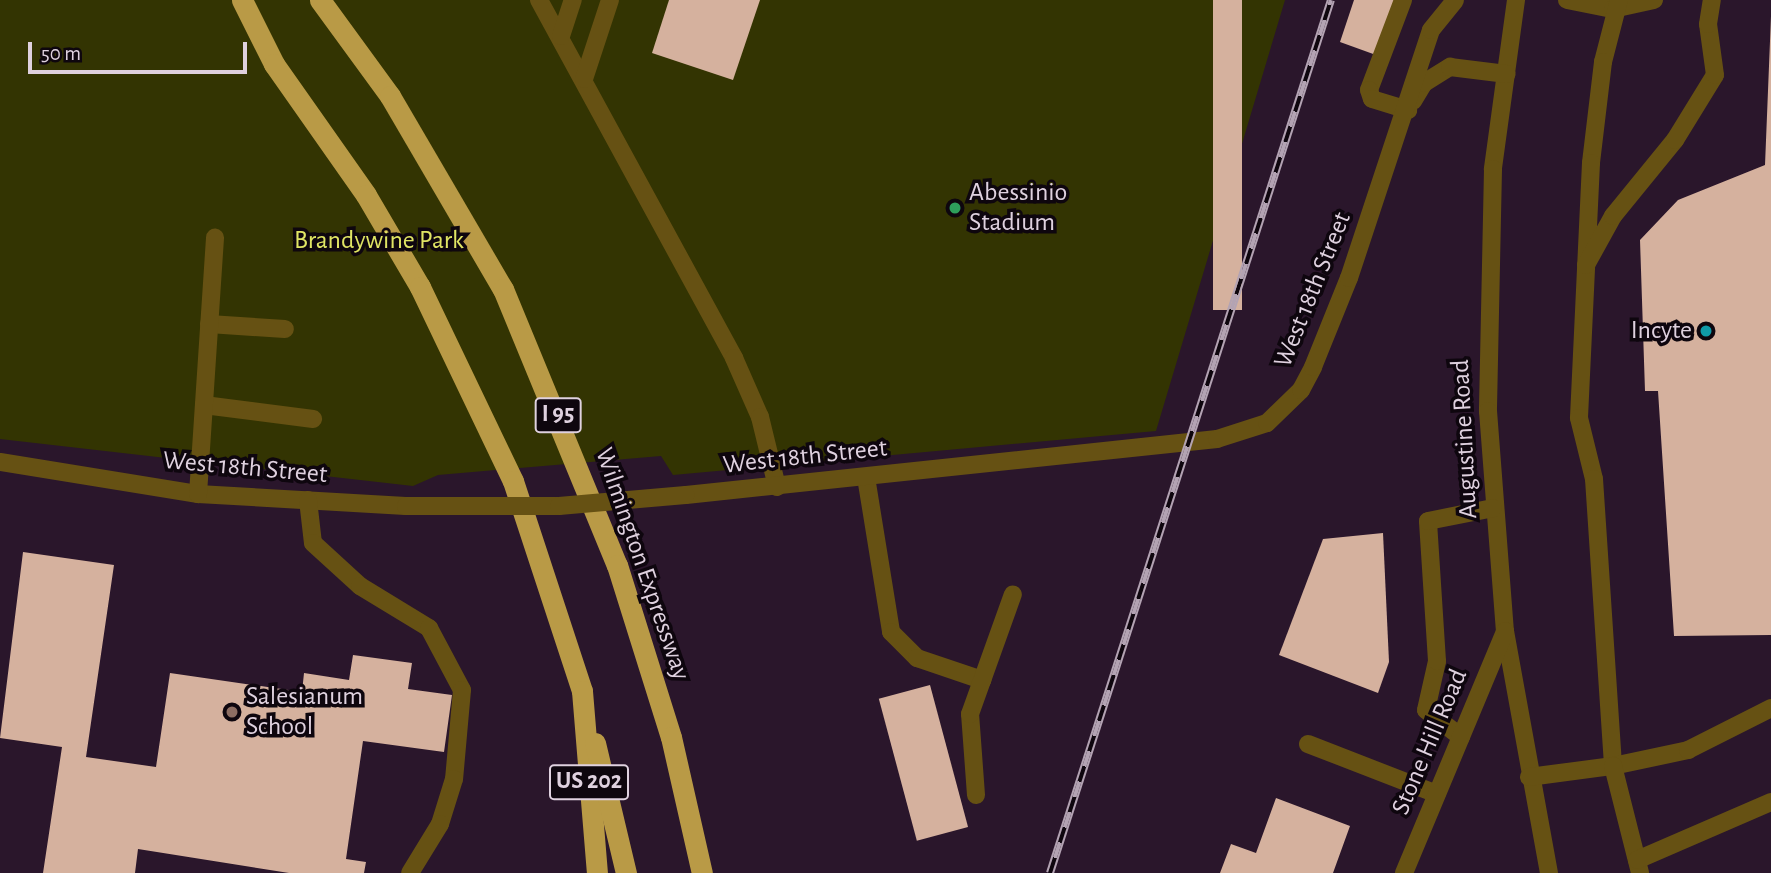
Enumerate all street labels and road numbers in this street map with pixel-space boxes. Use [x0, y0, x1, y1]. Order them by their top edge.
street label: West 18th Street [1268, 208, 1358, 372]
street label: Augustine Road [1445, 359, 1485, 519]
road number: I 95 [534, 394, 582, 436]
street label: West 18th Street [721, 433, 889, 481]
street label: Wilmington Expressway [588, 444, 696, 684]
street label: West 18th Street [162, 445, 328, 491]
street label: Stone Hill Road [1385, 664, 1475, 820]
road number: US 202 [549, 762, 629, 802]

